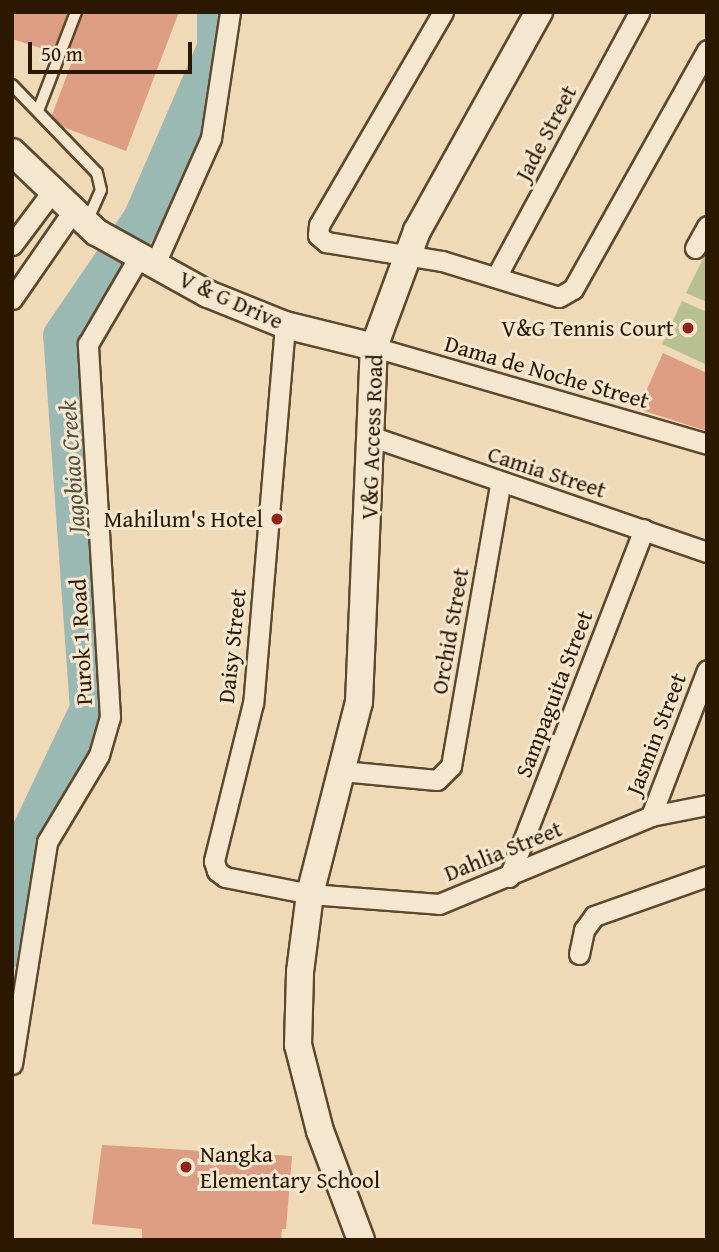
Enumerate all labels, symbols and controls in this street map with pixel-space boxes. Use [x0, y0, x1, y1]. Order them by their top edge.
scale bar [32, 28, 196, 72]
text: 50 m [41, 38, 83, 69]
street label: Jade Street [509, 80, 583, 186]
street label: V & G Drive [175, 265, 287, 335]
place label: V&G Tennis Court [501, 314, 674, 342]
marker: V&G Tennis Court [680, 320, 696, 336]
street label: Dama de Noche Street [442, 330, 652, 414]
street label: V&G Access Road [355, 354, 389, 520]
water label: Jagobiao Creek [53, 399, 91, 535]
street label: Camia Street [484, 440, 610, 504]
place label: Mahilum's Hotel [104, 505, 263, 533]
marker: Mahilum's Hotel [269, 511, 285, 527]
street label: Orchid Street [425, 566, 475, 696]
street label: Purok 1 Road [64, 578, 98, 706]
street label: Daisy Street [212, 587, 252, 705]
street label: Sampaguita Street [509, 607, 599, 781]
street label: Jasmin Street [620, 669, 692, 799]
street label: Dahlia Street [440, 815, 566, 887]
place label: Nangka Elementary School [200, 1140, 380, 1194]
marker: Nangka Elementary School [178, 1159, 194, 1175]

